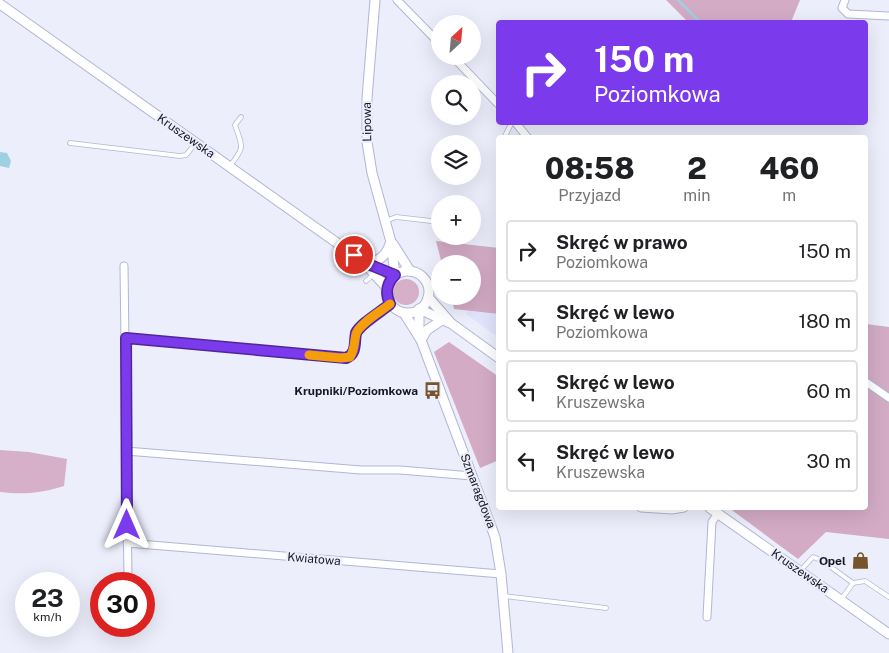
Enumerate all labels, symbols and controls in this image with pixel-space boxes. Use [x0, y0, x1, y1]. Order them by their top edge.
north arrow [431, 15, 481, 65]
map controls [431, 15, 481, 305]
text: 150 m [594, 39, 694, 80]
icon: right [511, 40, 576, 105]
button: search [431, 75, 481, 125]
text: Poziomkowa [594, 81, 721, 107]
street label: Lipowa [360, 102, 374, 142]
street label: Kruszewska [155, 111, 217, 161]
button: layers [431, 135, 481, 185]
text: 08:58 [545, 150, 635, 186]
text: 2 [687, 150, 707, 186]
text: 460 [759, 150, 819, 186]
text: Przyjazd [558, 186, 621, 205]
text: min [683, 186, 711, 205]
text: m [782, 186, 796, 205]
button: + [431, 195, 481, 245]
text: Skręć w prawo [556, 231, 688, 253]
pin [333, 234, 375, 276]
icon: right [513, 237, 541, 265]
text: 150 m [798, 240, 851, 262]
icon: arrive [340, 241, 368, 269]
text: Poziomkowa [556, 253, 648, 272]
button: − [431, 255, 481, 305]
text: Skręć w lewo [556, 301, 675, 323]
icon: left [513, 307, 541, 335]
text: 180 m [798, 310, 851, 332]
text: Poziomkowa [556, 323, 648, 342]
text: Skręć w lewo [556, 371, 675, 393]
icon: left [513, 377, 541, 405]
text: 60 m [807, 380, 851, 402]
bus stop icon: Krupniki/Poziomkowa [422, 381, 442, 401]
place label: Krupniki/Poziomkowa [294, 384, 418, 398]
text: Kruszewska [556, 393, 645, 412]
text: Skręć w lewo [556, 441, 675, 463]
icon: left [513, 447, 541, 475]
text: 30 m [806, 450, 851, 472]
street label: Szmaragdowa [457, 452, 499, 530]
text: Kruszewska [556, 463, 645, 482]
position arrow [100, 498, 152, 550]
street label: Kruszewska [769, 546, 831, 596]
street label: Kwiatowa [287, 550, 341, 568]
shop icon: Opel [850, 551, 870, 571]
place label: Opel [819, 554, 846, 568]
speed limit sign: 30 [90, 572, 155, 637]
text: 23 [31, 583, 64, 613]
text: km/h [33, 610, 62, 624]

